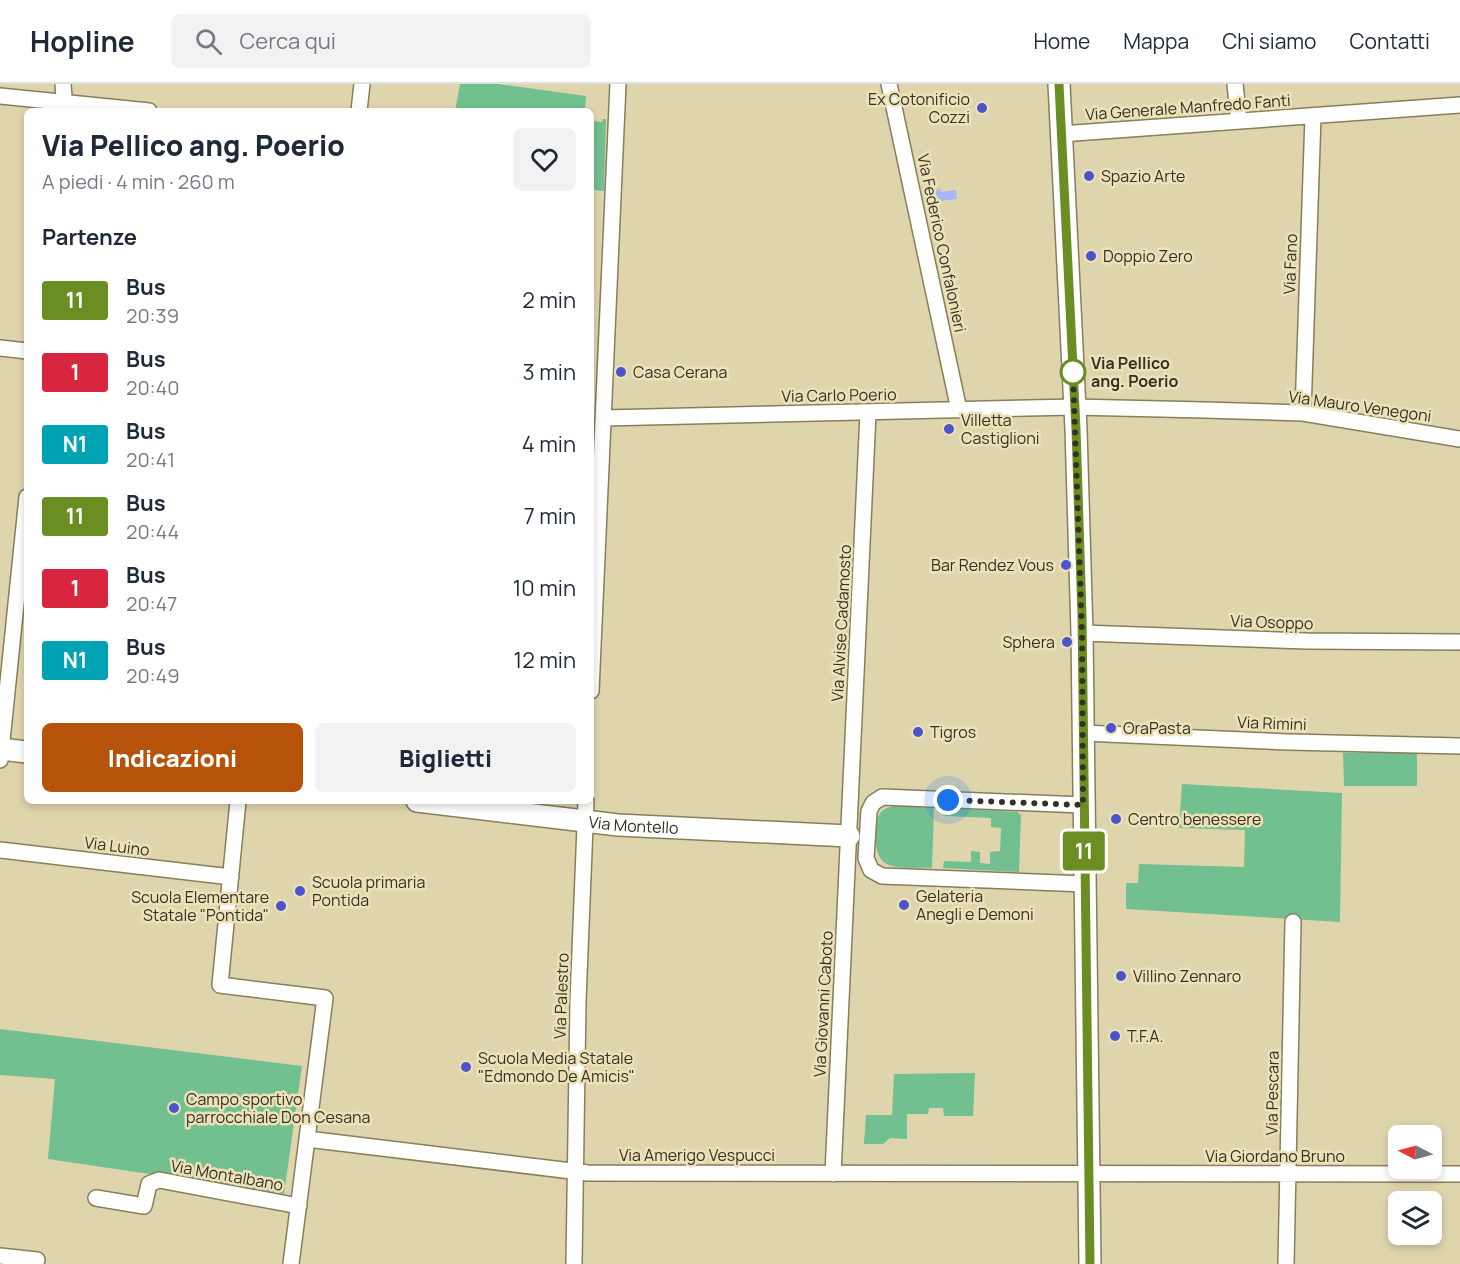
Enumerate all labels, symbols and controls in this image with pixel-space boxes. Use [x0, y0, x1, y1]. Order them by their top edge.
search box [171, 14, 591, 68]
text: Hopline [30, 22, 135, 60]
icon: search [192, 25, 225, 58]
text: Cerca qui [240, 26, 336, 56]
text: Home [1033, 27, 1090, 55]
text: Mappa [1123, 27, 1189, 55]
text: Chi siamo [1222, 27, 1317, 55]
text: Contatti [1350, 27, 1430, 55]
place label: Ex Cotonificio Cozzi [868, 88, 970, 128]
street label: Via Generale Manfredo Fanti [1085, 89, 1291, 125]
marker: Ex Cotonificio Cozzi [975, 101, 989, 115]
text: Via Pellico ang. Poerio [42, 126, 345, 164]
button: heart [513, 128, 576, 191]
street label: Via Federico Confalonieri [912, 152, 972, 334]
place label: Spazio Arte [1101, 165, 1185, 187]
text: A piedi · 4 min · 260 m [42, 168, 235, 195]
marker: Spazio Arte [1082, 169, 1096, 183]
text: Partenze [42, 222, 137, 252]
street label: Via Fano [1278, 233, 1302, 295]
place label: Doppio Zero [1103, 245, 1193, 267]
marker: Doppio Zero [1084, 249, 1098, 263]
text: Bus [126, 272, 166, 302]
text: 2 min [522, 285, 576, 315]
text: 11 [66, 286, 84, 314]
text: 20:39 [126, 302, 179, 329]
text: Bus [126, 344, 166, 374]
place label: Via Pellico ang. Poerio [1091, 352, 1179, 392]
text: 3 min [523, 357, 576, 387]
text: 1 [70, 358, 80, 386]
marker: Via Pellico ang. Poerio [1060, 359, 1086, 385]
place label: Casa Cerana [633, 361, 727, 383]
marker: Casa Cerana [614, 365, 628, 379]
text: 20:40 [126, 374, 180, 401]
street label: Via Carlo Poerio [781, 383, 897, 407]
street label: Via Mauro Venegoni [1287, 385, 1433, 427]
place label: Villetta Castiglioni [961, 409, 1040, 449]
text: Bus [126, 416, 166, 446]
marker: Villetta Castiglioni [942, 422, 956, 436]
text: 4 min [522, 429, 576, 459]
text: N1 [63, 430, 87, 458]
text: 20:41 [126, 446, 175, 473]
text: Bus [126, 488, 166, 518]
text: 7 min [524, 501, 576, 531]
text: 11 [66, 502, 84, 530]
text: 20:44 [126, 518, 179, 545]
street label: Via Alvise Cadamosto [826, 544, 856, 702]
place label: Bar Rendez Vous [931, 554, 1054, 576]
marker: Bar Rendez Vous [1059, 558, 1073, 572]
text: Bus [126, 560, 166, 590]
text: 10 min [513, 573, 576, 603]
text: 1 [70, 574, 80, 602]
text: 20:47 [126, 590, 177, 617]
street label: Via Osoppo [1230, 610, 1314, 634]
place label: Sphera [1002, 631, 1055, 653]
text: Bus [126, 632, 166, 662]
marker: Sphera [1060, 635, 1074, 649]
text: 12 min [514, 645, 576, 675]
text: N1 [63, 646, 87, 674]
text: 20:49 [126, 662, 180, 689]
street label: Via Rimini [1237, 711, 1307, 735]
place label: OraPasta [1123, 717, 1191, 739]
place label: Tigros [930, 721, 976, 743]
marker: OraPasta [1104, 721, 1118, 735]
button: Indicazioni [42, 723, 303, 792]
button: Biglietti [315, 723, 576, 792]
marker: Tigros [911, 725, 925, 739]
your location [933, 785, 963, 815]
place label: Centro benessere [1128, 808, 1261, 830]
street label: Via Montello [587, 811, 679, 839]
marker: Centro benessere [1109, 812, 1123, 826]
street label: Via Luino [83, 831, 151, 861]
line badge: 11 [1057, 832, 1111, 870]
text: 11 [1075, 837, 1093, 865]
place label: Scuola primaria Pontida [312, 871, 425, 911]
marker: Scuola primaria Pontida [293, 884, 307, 898]
place label: Gelateria Anegli e Demoni [916, 885, 1034, 925]
place label: Scuola Elementare Statale "Pontida" [131, 886, 269, 926]
marker: Gelateria Anegli e Demoni [897, 898, 911, 912]
marker: Scuola Elementare Statale "Pontida" [274, 899, 288, 913]
street label: Via Giovanni Caboto [808, 930, 838, 1078]
street label: Via Palestro [549, 952, 573, 1040]
place label: Villino Zennaro [1133, 965, 1241, 987]
marker: Villino Zennaro [1114, 969, 1128, 983]
place label: T.F.A. [1127, 1025, 1163, 1047]
marker: T.F.A. [1108, 1029, 1122, 1043]
place label: Scuola Media Statale "Edmondo De Amicis" [478, 1047, 635, 1087]
street label: Via Pescara [1260, 1051, 1284, 1135]
marker: Scuola Media Statale "Edmondo De Amicis" [459, 1060, 473, 1074]
place label: Campo sportivo parrocchiale Don Cesana [186, 1088, 370, 1128]
marker: Campo sportivo parrocchiale Don Cesana [167, 1101, 181, 1115]
north arrow [1388, 1125, 1442, 1179]
map controls [1388, 1125, 1442, 1245]
street label: Via Amerigo Vespucci [619, 1144, 775, 1166]
street label: Via Giordano Bruno [1205, 1145, 1345, 1167]
street label: Via Montalbano [169, 1154, 285, 1196]
button: layers [1388, 1191, 1442, 1245]

